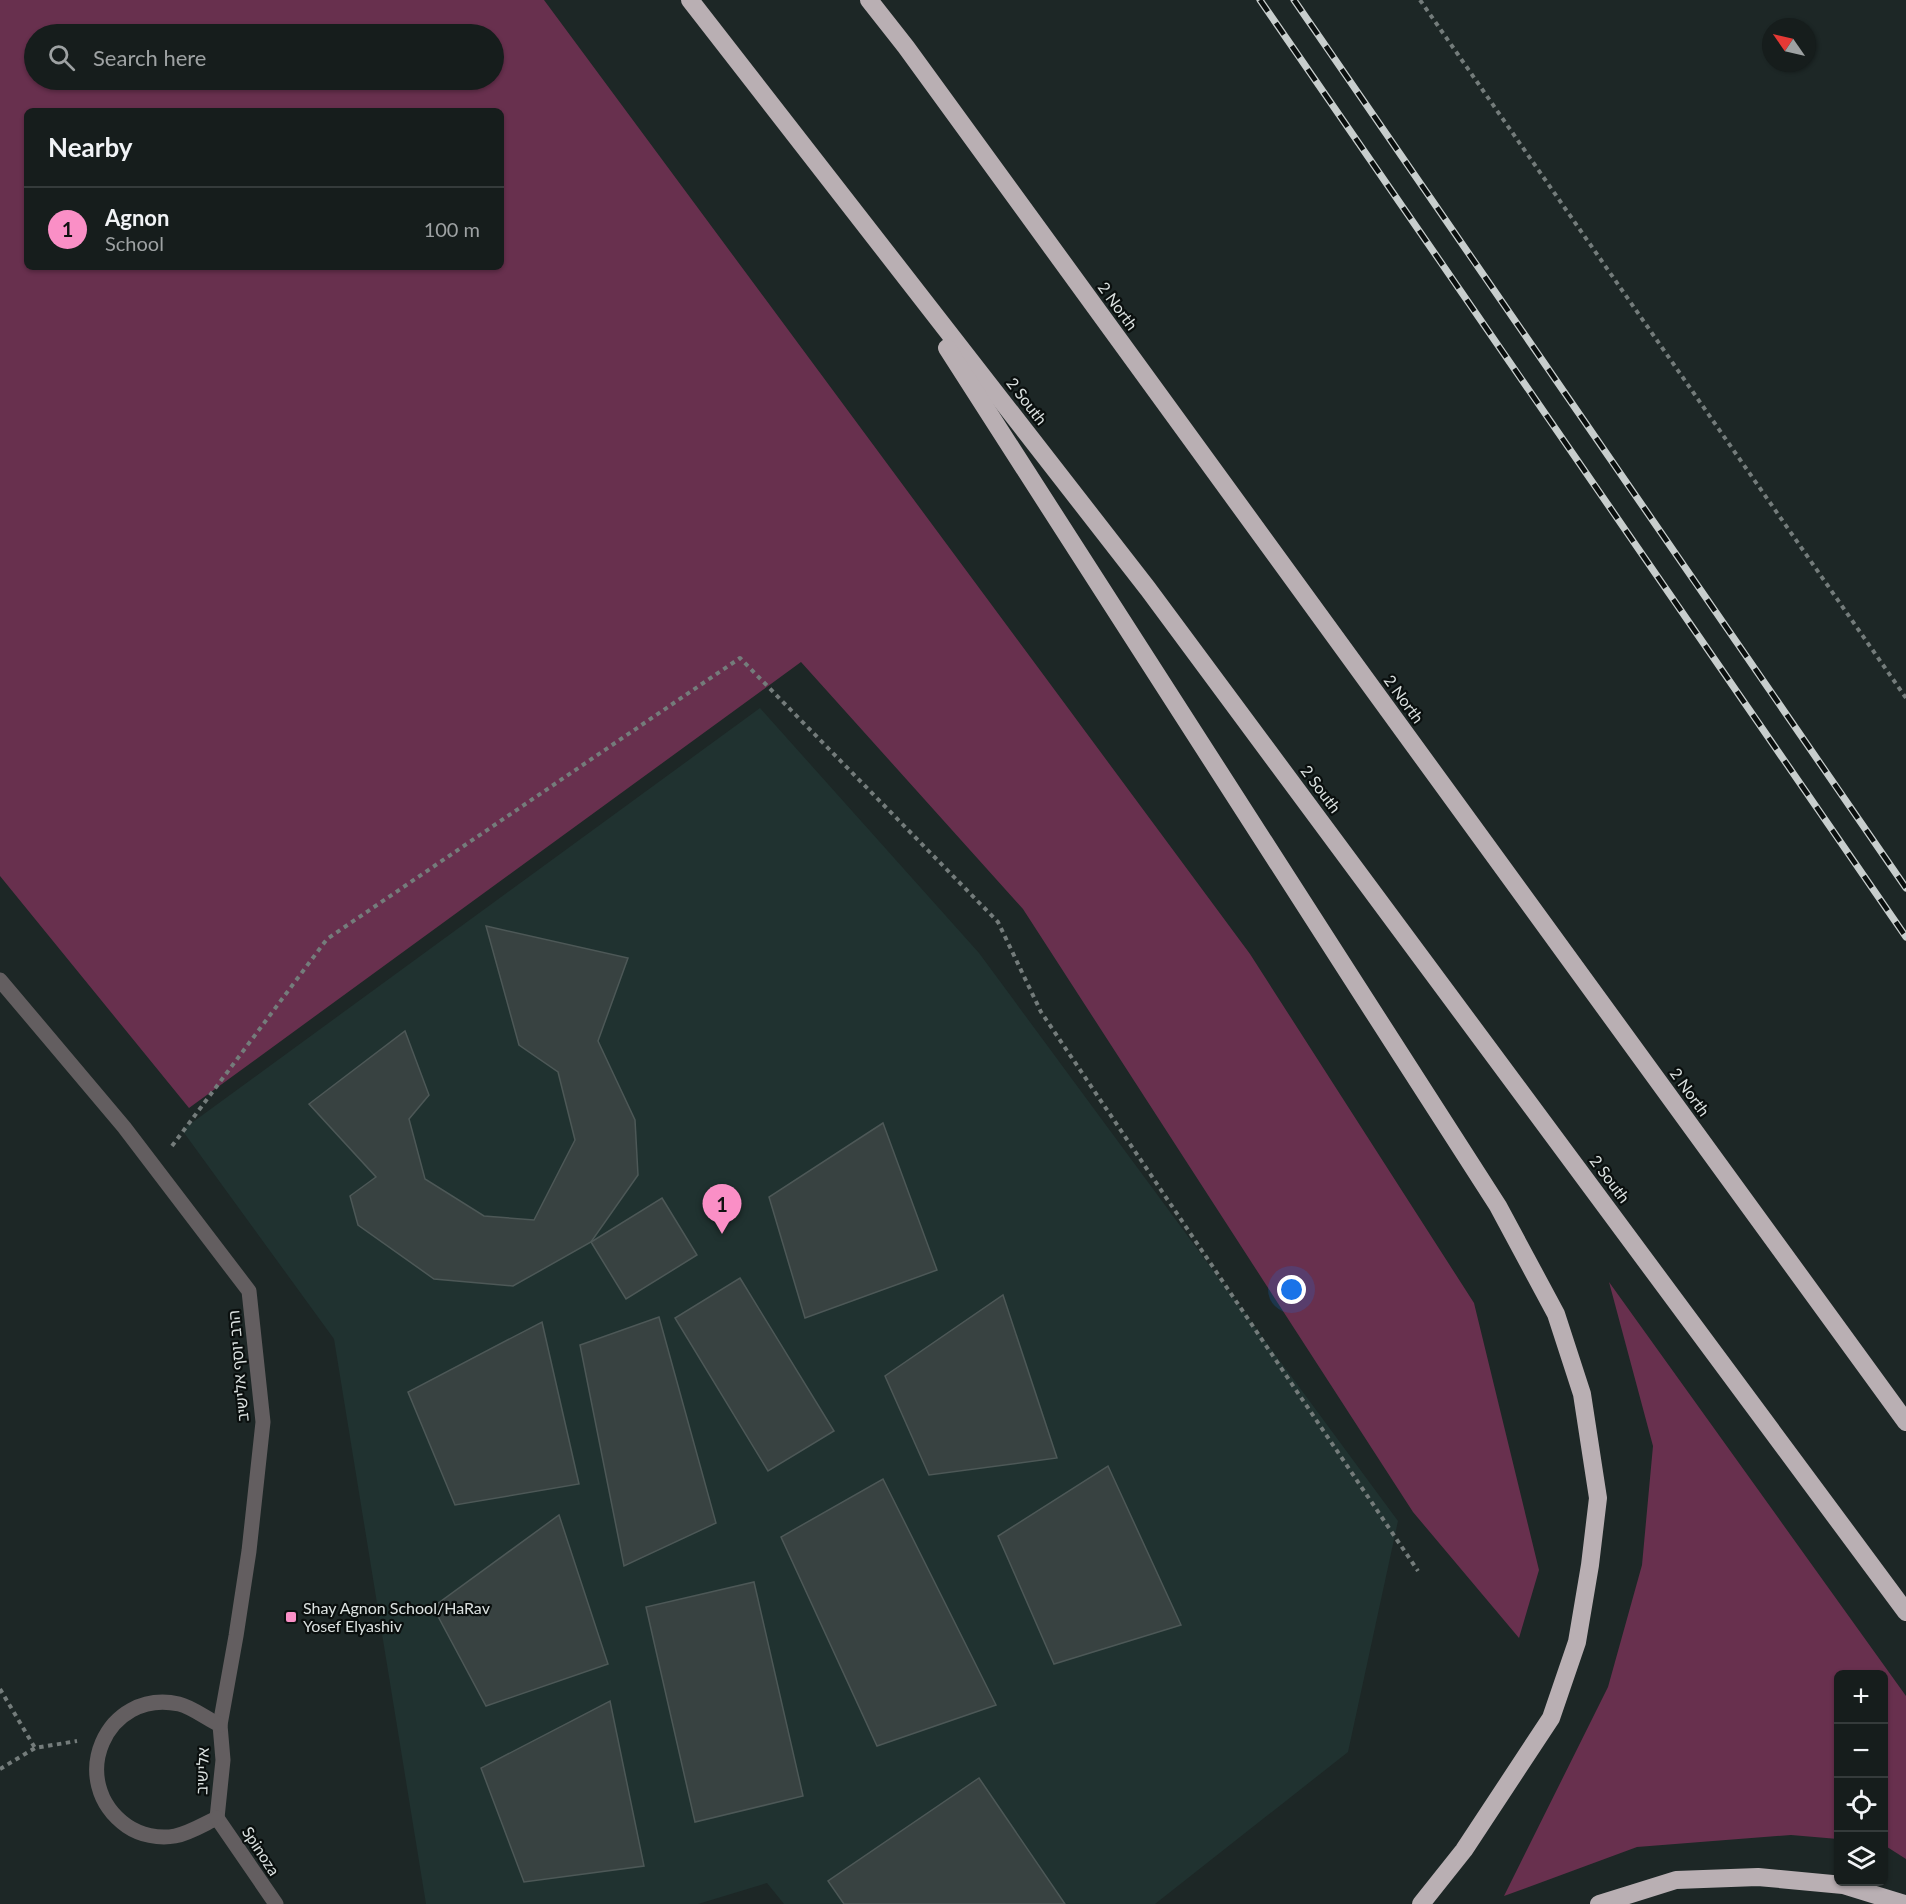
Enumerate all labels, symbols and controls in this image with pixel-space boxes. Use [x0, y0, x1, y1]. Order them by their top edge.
north arrow [1762, 18, 1816, 72]
search box [24, 24, 504, 90]
icon: search [45, 41, 78, 74]
text: Search here [93, 44, 206, 71]
text: Nearby [48, 131, 133, 163]
text: Agnon [105, 204, 169, 231]
text: 1 [62, 217, 73, 241]
text: 100 m [424, 217, 480, 241]
text: School [105, 231, 164, 255]
street label: 2 North [1095, 278, 1142, 334]
street label: 2 South [1003, 373, 1052, 428]
street label: 2 North [1381, 671, 1428, 727]
street label: 2 South [1297, 761, 1345, 816]
street label: 2 North [1667, 1064, 1714, 1120]
street label: 2 South [1586, 1151, 1634, 1206]
pin: 1 [702, 1184, 742, 1234]
your location [1277, 1275, 1306, 1304]
street label: הרב יוסף אלישיב [223, 1310, 252, 1423]
place label: Shay Agnon School/HaRav Yosef Elyashiv [303, 1598, 491, 1635]
marker: Shay Agnon School/HaRav Yosef Elyashiv [284, 1610, 298, 1624]
map controls [1834, 1670, 1888, 1886]
button: + [1834, 1670, 1888, 1724]
button: − [1834, 1724, 1888, 1778]
street label: אלישיב [191, 1747, 212, 1795]
button: locate [1834, 1778, 1888, 1832]
street label: Spinoza [239, 1823, 284, 1879]
button: layers [1834, 1832, 1888, 1886]

